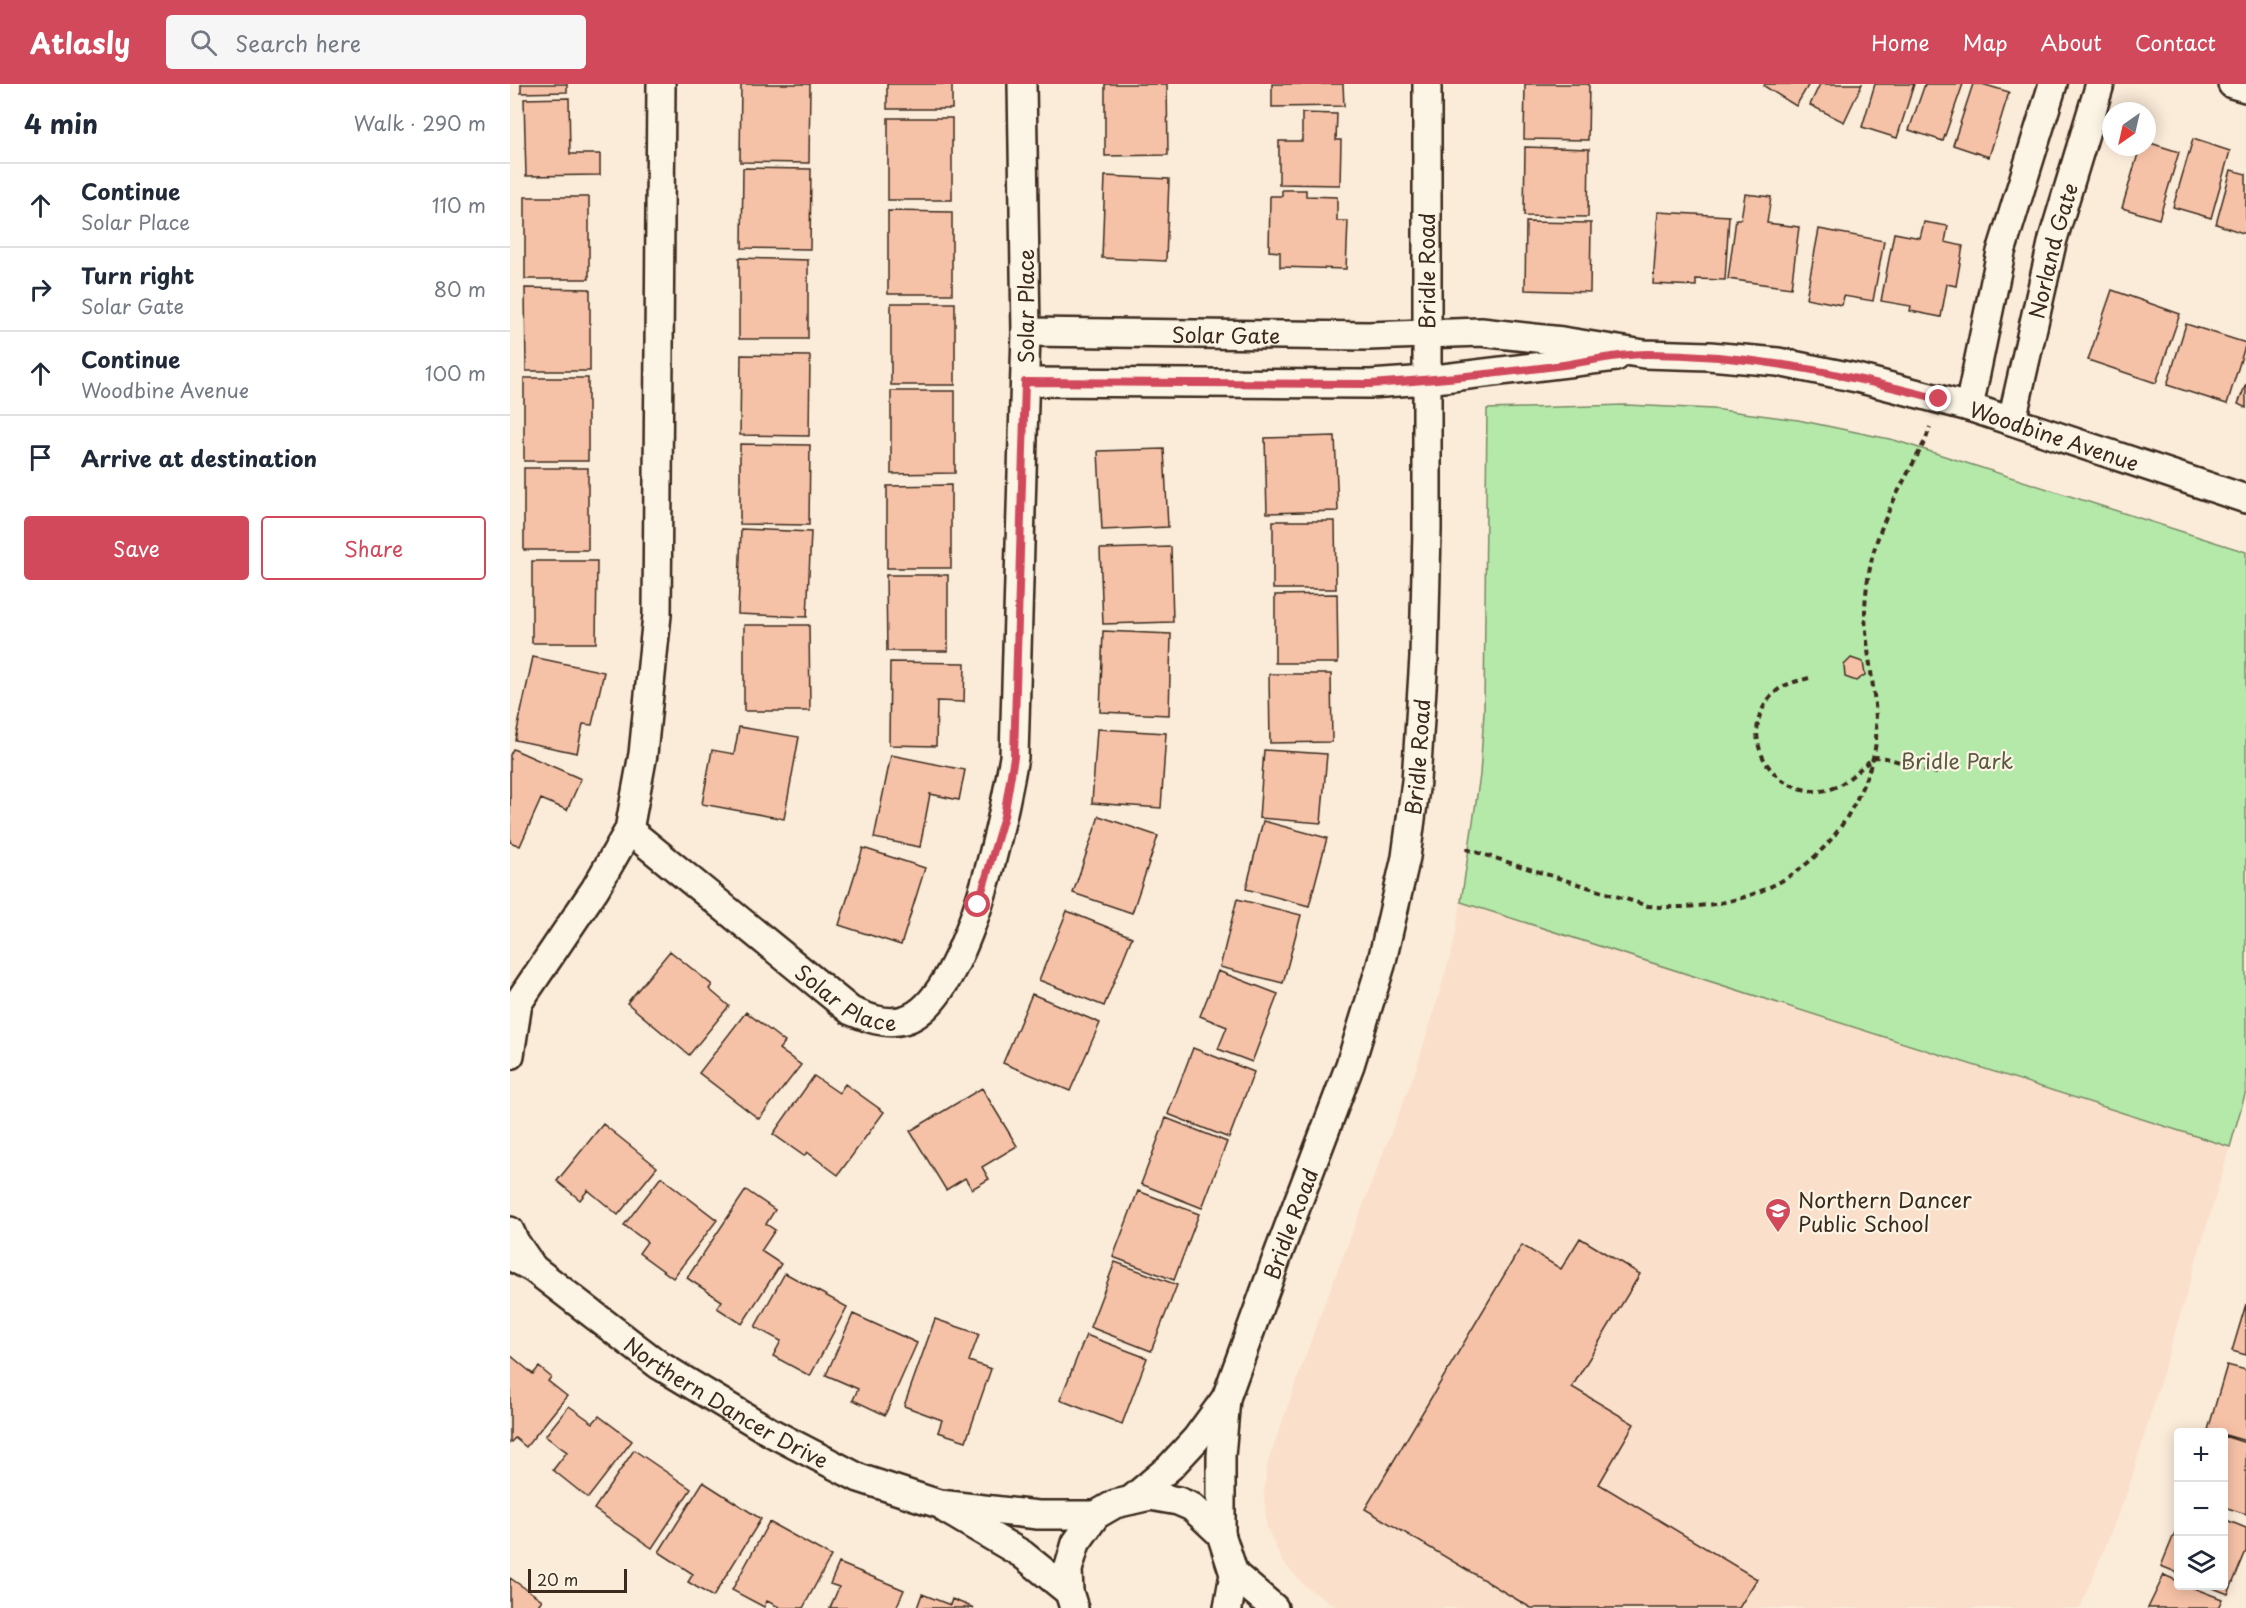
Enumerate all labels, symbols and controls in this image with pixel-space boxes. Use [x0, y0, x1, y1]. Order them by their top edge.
search box [166, 15, 586, 69]
text: Atlasly [30, 21, 130, 64]
icon: search [187, 26, 220, 59]
text: Search here [235, 26, 361, 59]
text: Home [1871, 26, 1930, 58]
text: Map [1963, 26, 2008, 58]
text: About [2041, 26, 2102, 58]
text: Contact [2135, 26, 2216, 58]
north arrow [2102, 102, 2156, 156]
text: 4 min [24, 104, 98, 143]
text: Walk · 290 m [354, 108, 486, 138]
text: Continue [81, 174, 180, 207]
street label: Norland Gate [2020, 179, 2085, 322]
icon: ahead [24, 189, 57, 222]
text: 110 m [432, 190, 486, 220]
text: Solar Place [81, 207, 190, 237]
street label: Bridle Road [1410, 213, 1442, 329]
street label: Solar Place [1009, 249, 1041, 363]
text: Turn right [81, 258, 194, 291]
icon: right [24, 273, 57, 306]
text: 80 m [434, 274, 486, 304]
text: Solar Gate [81, 291, 184, 321]
street label: Solar Gate [1172, 318, 1280, 351]
text: Continue [81, 342, 180, 375]
icon: ahead [24, 357, 57, 390]
text: 100 m [425, 358, 486, 388]
text: Woodbine Avenue [81, 375, 249, 405]
route end [1925, 385, 1951, 411]
street label: Woodbine Avenue [1966, 392, 2143, 478]
icon: arrive [24, 441, 57, 474]
text: Arrive at destination [81, 441, 317, 474]
button: Save [24, 516, 249, 580]
button: Share [261, 516, 486, 580]
street label: Bridle Road [1396, 698, 1437, 817]
park label: Bridle Park [1901, 744, 2014, 776]
route start [964, 891, 990, 917]
street label: Solar Place [789, 956, 897, 1038]
street label: Bridle Road [1254, 1163, 1325, 1284]
place label: Northern Dancer Public School [1798, 1183, 1972, 1239]
school or university icon: Northern Dancer Public School [1763, 1196, 1793, 1234]
street label: Northern Dancer Drive [618, 1328, 834, 1476]
map controls [2174, 1428, 2228, 1590]
button: + [2174, 1428, 2228, 1482]
button: − [2174, 1482, 2228, 1536]
button: layers [2174, 1536, 2228, 1590]
scale bar [528, 1566, 627, 1594]
text: 20 m [537, 1567, 578, 1591]

